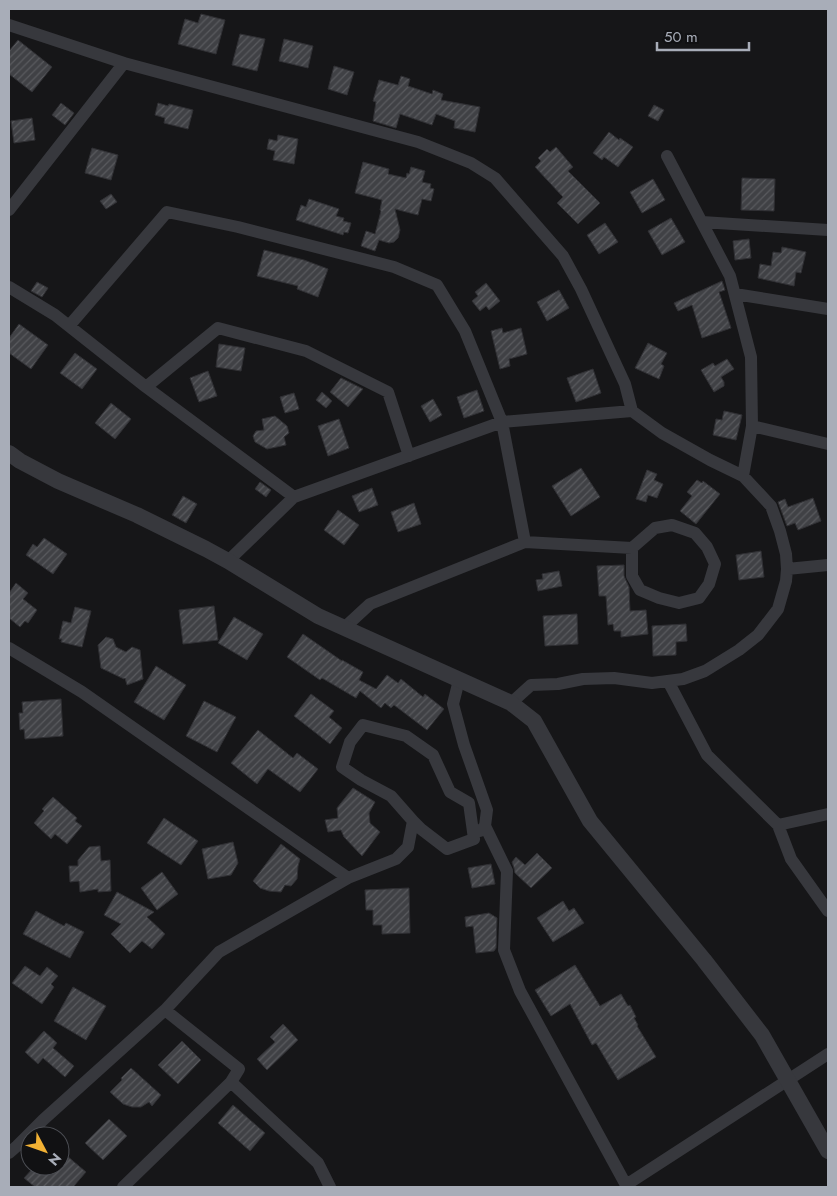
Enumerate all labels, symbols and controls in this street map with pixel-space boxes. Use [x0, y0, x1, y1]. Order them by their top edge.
scale bar [657, 20, 750, 52]
text: 50 m [664, 26, 698, 48]
north arrow [20, 1126, 70, 1176]
text: N [44, 1149, 66, 1170]

